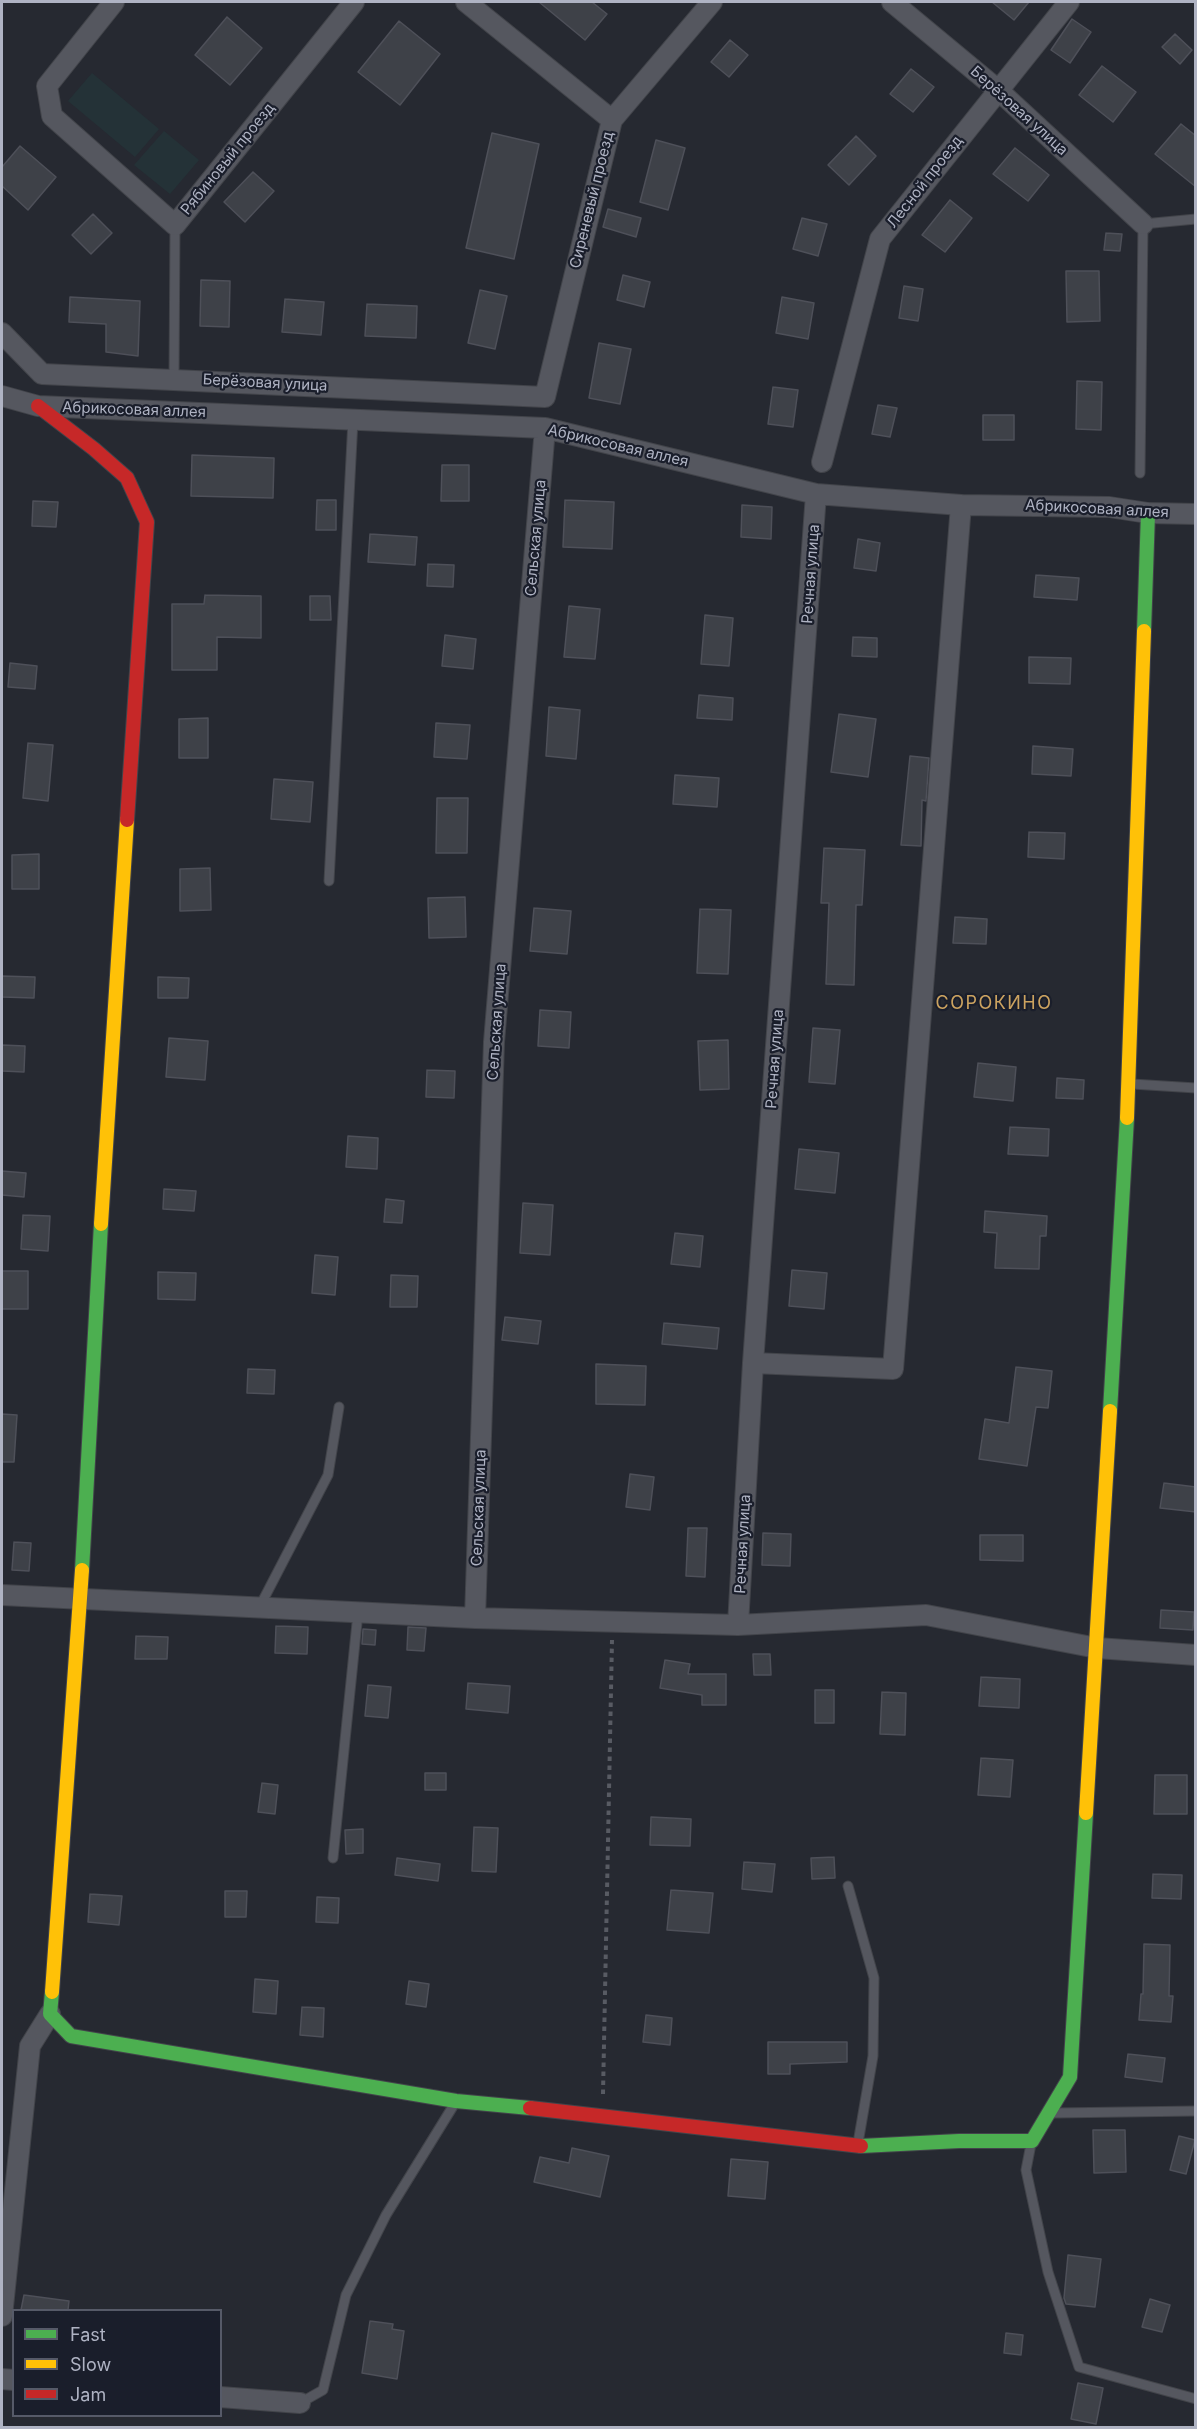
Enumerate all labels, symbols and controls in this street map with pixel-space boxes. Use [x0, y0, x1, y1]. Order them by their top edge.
street label: Берёзовая улица [967, 63, 1071, 159]
street label: Рябиновый проезд [177, 99, 279, 219]
street label: Сиреневый проезд [566, 130, 618, 270]
street label: Лесной проезд [883, 132, 967, 232]
street label: Берёзовая улица [202, 371, 328, 395]
street label: Абрикосовая аллея [62, 398, 206, 422]
street label: Абрикосовая аллея [546, 421, 690, 471]
street label: Сельская улица [522, 479, 550, 597]
street label: Абрикосовая аллея [1025, 496, 1169, 522]
street label: Речная улица [799, 524, 823, 624]
street label: Сельская улица [484, 963, 510, 1081]
district label: СОРОКИНО [936, 993, 1052, 1015]
street label: Речная улица [763, 1009, 787, 1109]
street label: Сельская улица [468, 1449, 490, 1567]
street label: Речная улица [731, 1494, 755, 1594]
legend [12, 2309, 222, 2417]
text: Fast [70, 2324, 106, 2345]
text: Slow [70, 2354, 111, 2375]
text: Jam [70, 2384, 106, 2405]

